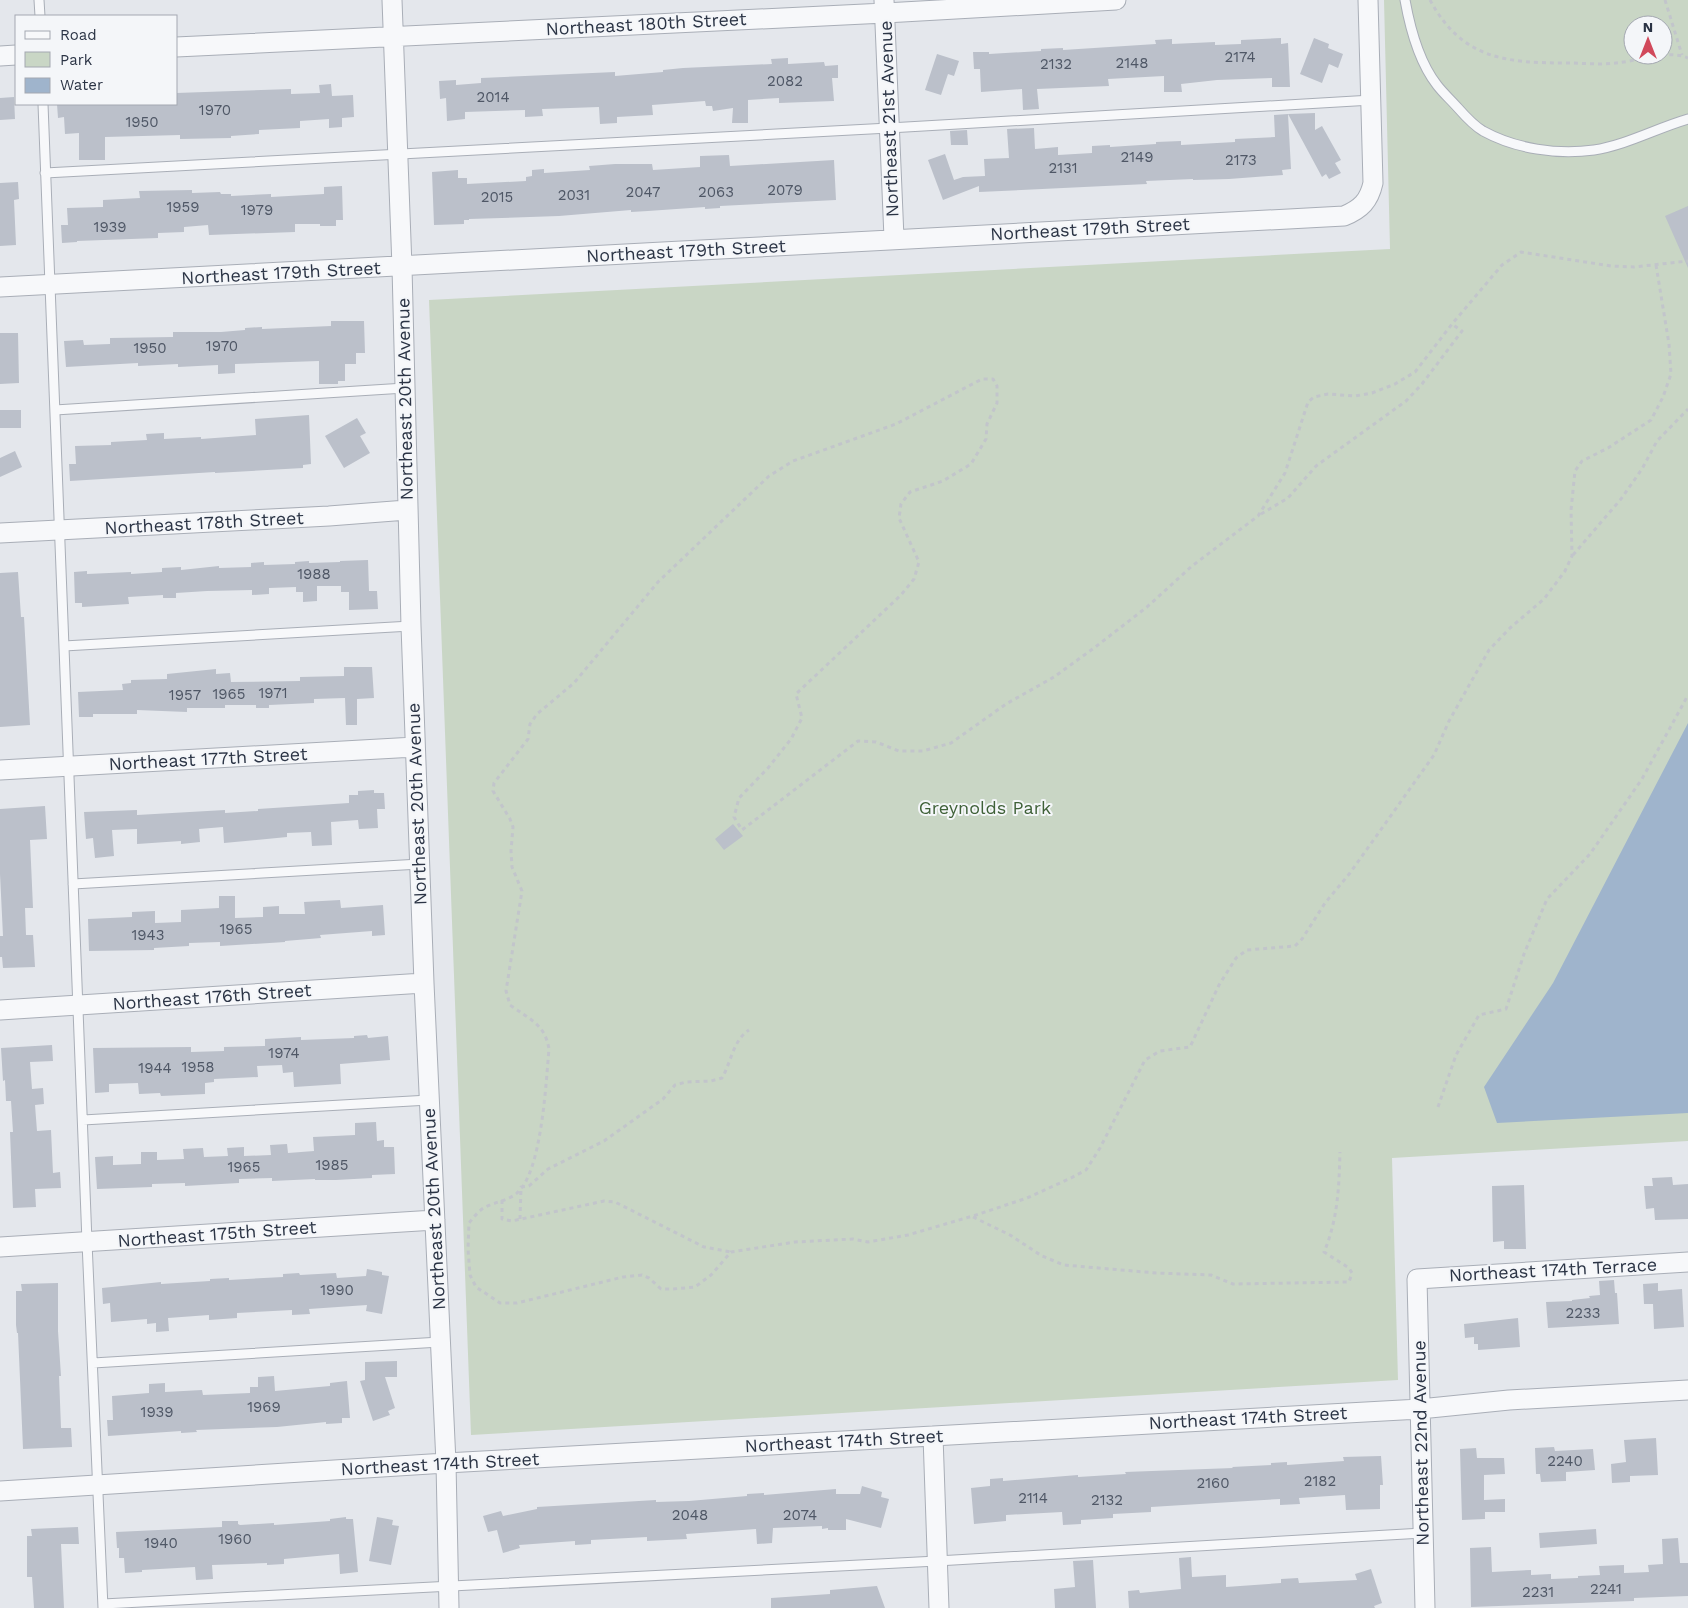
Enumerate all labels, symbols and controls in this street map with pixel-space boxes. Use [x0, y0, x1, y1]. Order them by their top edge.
street label: Northeast 180th Street [545, 8, 747, 39]
legend [15, 15, 178, 105]
north arrow [1623, 15, 1673, 65]
text: N [1643, 19, 1653, 35]
street label: Northeast 21st Avenue [875, 20, 902, 218]
text: Road [60, 26, 97, 44]
house number: 2174 [1224, 48, 1256, 66]
text: Park [60, 51, 93, 69]
house number: 2148 [1115, 54, 1149, 72]
house number: 2132 [1040, 55, 1072, 73]
house number: 2082 [767, 72, 803, 90]
text: Water [60, 76, 103, 94]
house number: 2014 [476, 88, 510, 106]
house number: 1970 [199, 101, 231, 119]
house number: 1950 [125, 113, 159, 131]
house number: 2149 [1120, 148, 1154, 166]
house number: 2173 [1225, 151, 1257, 169]
house number: 2131 [1048, 159, 1078, 177]
house number: 2079 [767, 181, 803, 199]
house number: 2047 [626, 183, 660, 201]
house number: 2063 [698, 183, 734, 201]
house number: 2031 [558, 186, 590, 204]
house number: 2015 [481, 188, 513, 206]
house number: 1959 [166, 198, 200, 216]
house number: 1979 [241, 201, 273, 219]
street label: Northeast 179th Street [990, 213, 1191, 244]
house number: 1939 [94, 218, 126, 236]
street label: Northeast 179th Street [586, 235, 787, 266]
street label: Northeast 179th Street [181, 257, 382, 288]
street label: Northeast 20th Avenue [392, 298, 417, 500]
house number: 1970 [206, 337, 238, 355]
house number: 1950 [133, 339, 167, 357]
street label: Northeast 178th Street [104, 507, 305, 538]
house number: 1988 [297, 565, 331, 583]
house number: 1971 [258, 684, 288, 702]
house number: 1965 [213, 685, 245, 703]
house number: 1957 [169, 686, 201, 704]
street label: Northeast 20th Avenue [402, 702, 431, 906]
street label: Northeast 177th Street [108, 743, 308, 774]
park label: Greynolds Park [919, 797, 1051, 818]
house number: 1965 [220, 920, 252, 938]
house number: 1943 [131, 926, 165, 944]
street label: Northeast 176th Street [112, 979, 313, 1014]
house number: 1974 [268, 1044, 300, 1062]
house number: 1958 [181, 1058, 215, 1076]
house number: 1944 [138, 1059, 172, 1077]
street label: Northeast 20th Avenue [418, 1107, 449, 1311]
house number: 1985 [315, 1156, 349, 1174]
house number: 1965 [228, 1158, 260, 1176]
street label: Northeast 175th Street [117, 1216, 318, 1251]
street label: Northeast 174th Terrace [1448, 1254, 1658, 1285]
house number: 1990 [320, 1281, 354, 1299]
house number: 2233 [1566, 1304, 1600, 1322]
street label: Northeast 22nd Avenue [1408, 1340, 1433, 1546]
house number: 1969 [247, 1398, 281, 1416]
street label: Northeast 174th Street [1148, 1402, 1348, 1433]
house number: 1939 [141, 1403, 173, 1421]
street label: Northeast 174th Street [744, 1425, 944, 1456]
street label: Northeast 174th Street [340, 1448, 540, 1479]
house number: 2240 [1547, 1452, 1583, 1470]
house number: 2182 [1304, 1472, 1336, 1490]
house number: 2160 [1196, 1474, 1230, 1492]
house number: 2114 [1018, 1489, 1048, 1507]
house number: 2132 [1091, 1491, 1123, 1509]
house number: 2048 [672, 1506, 708, 1524]
house number: 2074 [783, 1506, 817, 1524]
house number: 1960 [218, 1530, 252, 1548]
house number: 1940 [144, 1534, 178, 1552]
house number: 2241 [1590, 1580, 1622, 1598]
house number: 2231 [1522, 1583, 1554, 1601]

